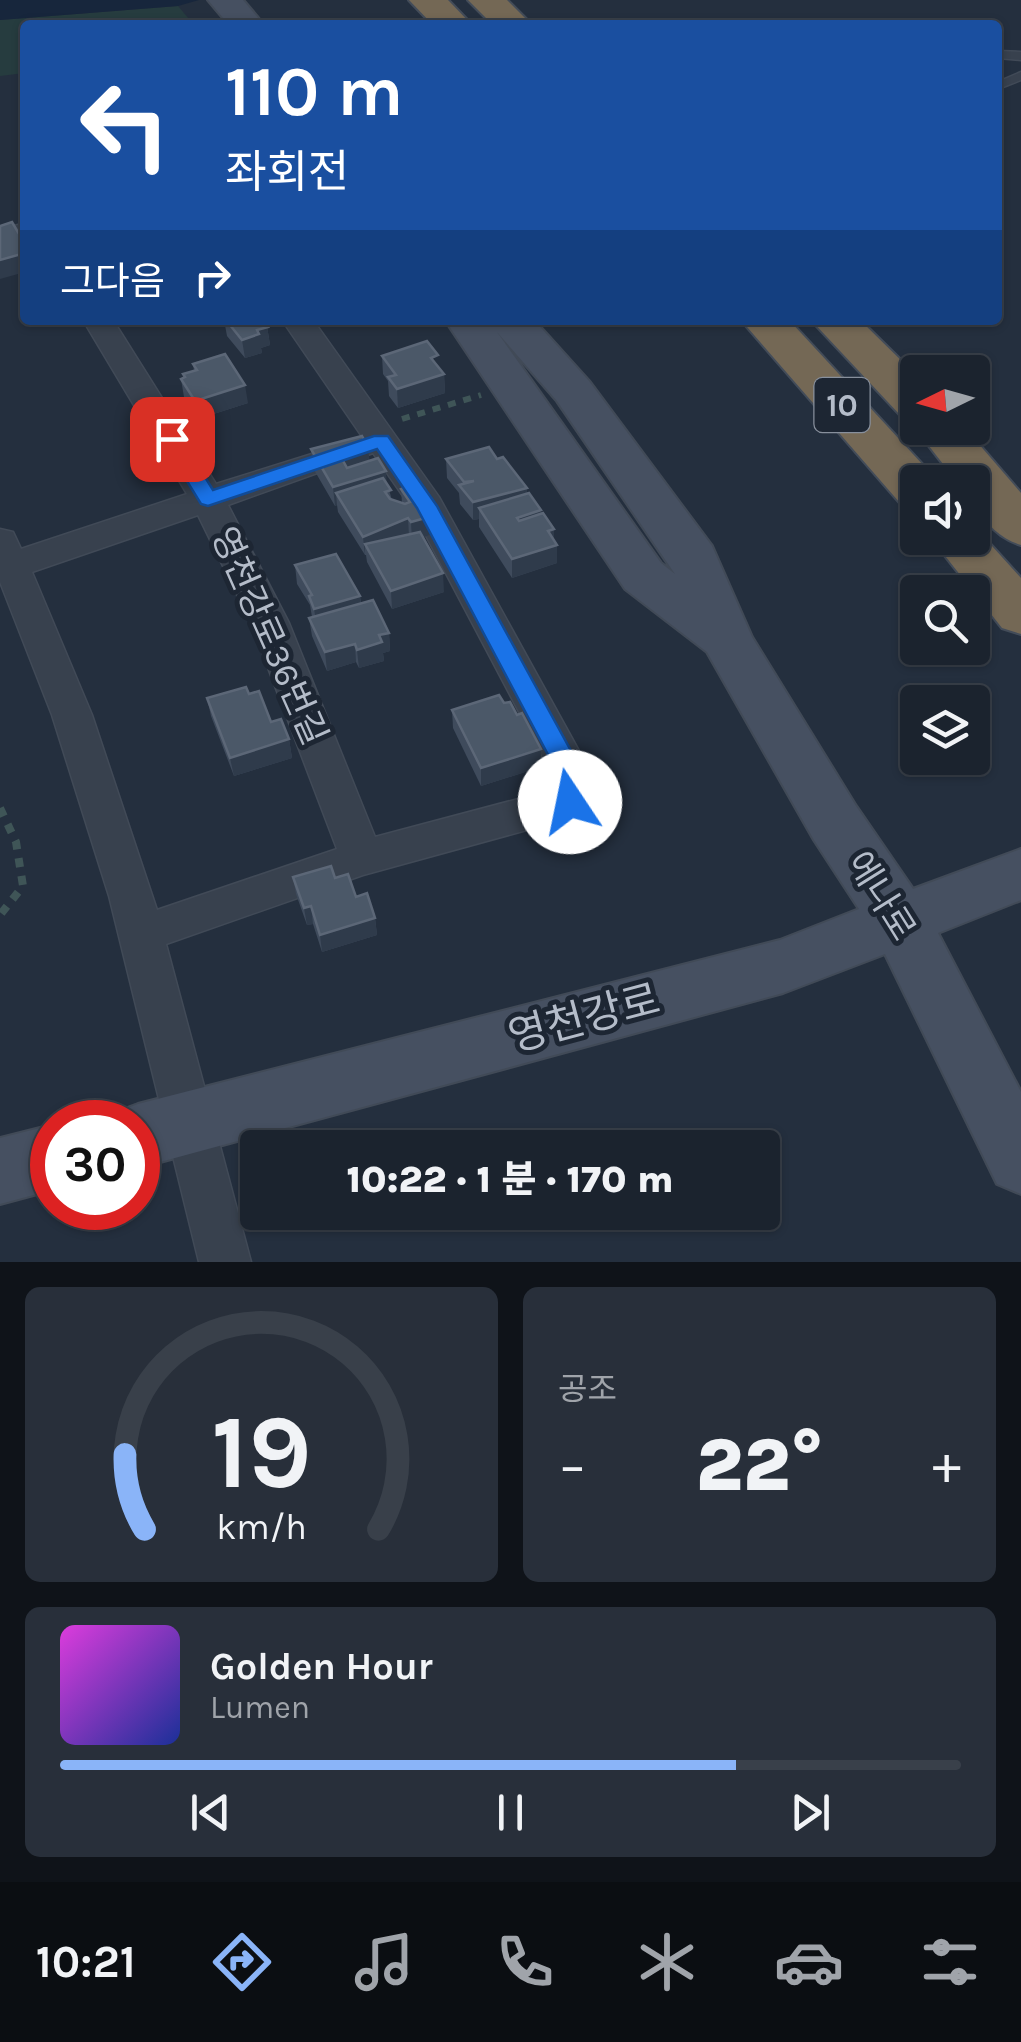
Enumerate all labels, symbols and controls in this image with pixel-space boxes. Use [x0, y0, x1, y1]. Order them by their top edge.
text: 110 m [225, 51, 403, 133]
icon: left [60, 60, 190, 190]
text: 좌회전 [225, 146, 349, 198]
icon: right [185, 250, 240, 305]
text: 그다음 [60, 259, 165, 304]
north arrow [900, 355, 990, 445]
map controls [900, 355, 990, 775]
road number: 10 [814, 378, 870, 432]
pin [130, 397, 215, 482]
icon: arrive [145, 412, 200, 467]
button: sound [900, 465, 990, 555]
street label: 영천강로36번길 [203, 521, 335, 751]
button: search [900, 575, 990, 665]
button: layers [900, 685, 990, 775]
position arrow [518, 750, 622, 854]
street label: 에나로 [838, 844, 924, 948]
street label: 영천강로 [503, 974, 665, 1062]
speed limit sign: 30 [30, 1100, 160, 1230]
text: 10:22 · 1 분 · 170 m [346, 1157, 674, 1202]
text: 공조 [558, 1371, 617, 1408]
text: 19 [211, 1392, 312, 1513]
text: 22° [696, 1421, 823, 1509]
text: − [558, 1433, 587, 1497]
text: + [932, 1433, 961, 1497]
text: km/h [216, 1506, 307, 1548]
text: Golden Hour [210, 1644, 433, 1689]
text: Lumen [210, 1689, 310, 1726]
icon: previous [183, 1785, 238, 1840]
icon: pause [483, 1785, 538, 1840]
icon: next [783, 1785, 838, 1840]
icon: directions [207, 1927, 277, 1997]
icon: music [349, 1927, 419, 1997]
icon: phone [490, 1927, 560, 1997]
icon: climate [632, 1927, 702, 1997]
icon: car [774, 1927, 844, 1997]
icon: filters [915, 1927, 985, 1997]
text: 10:21 [36, 1936, 136, 1988]

